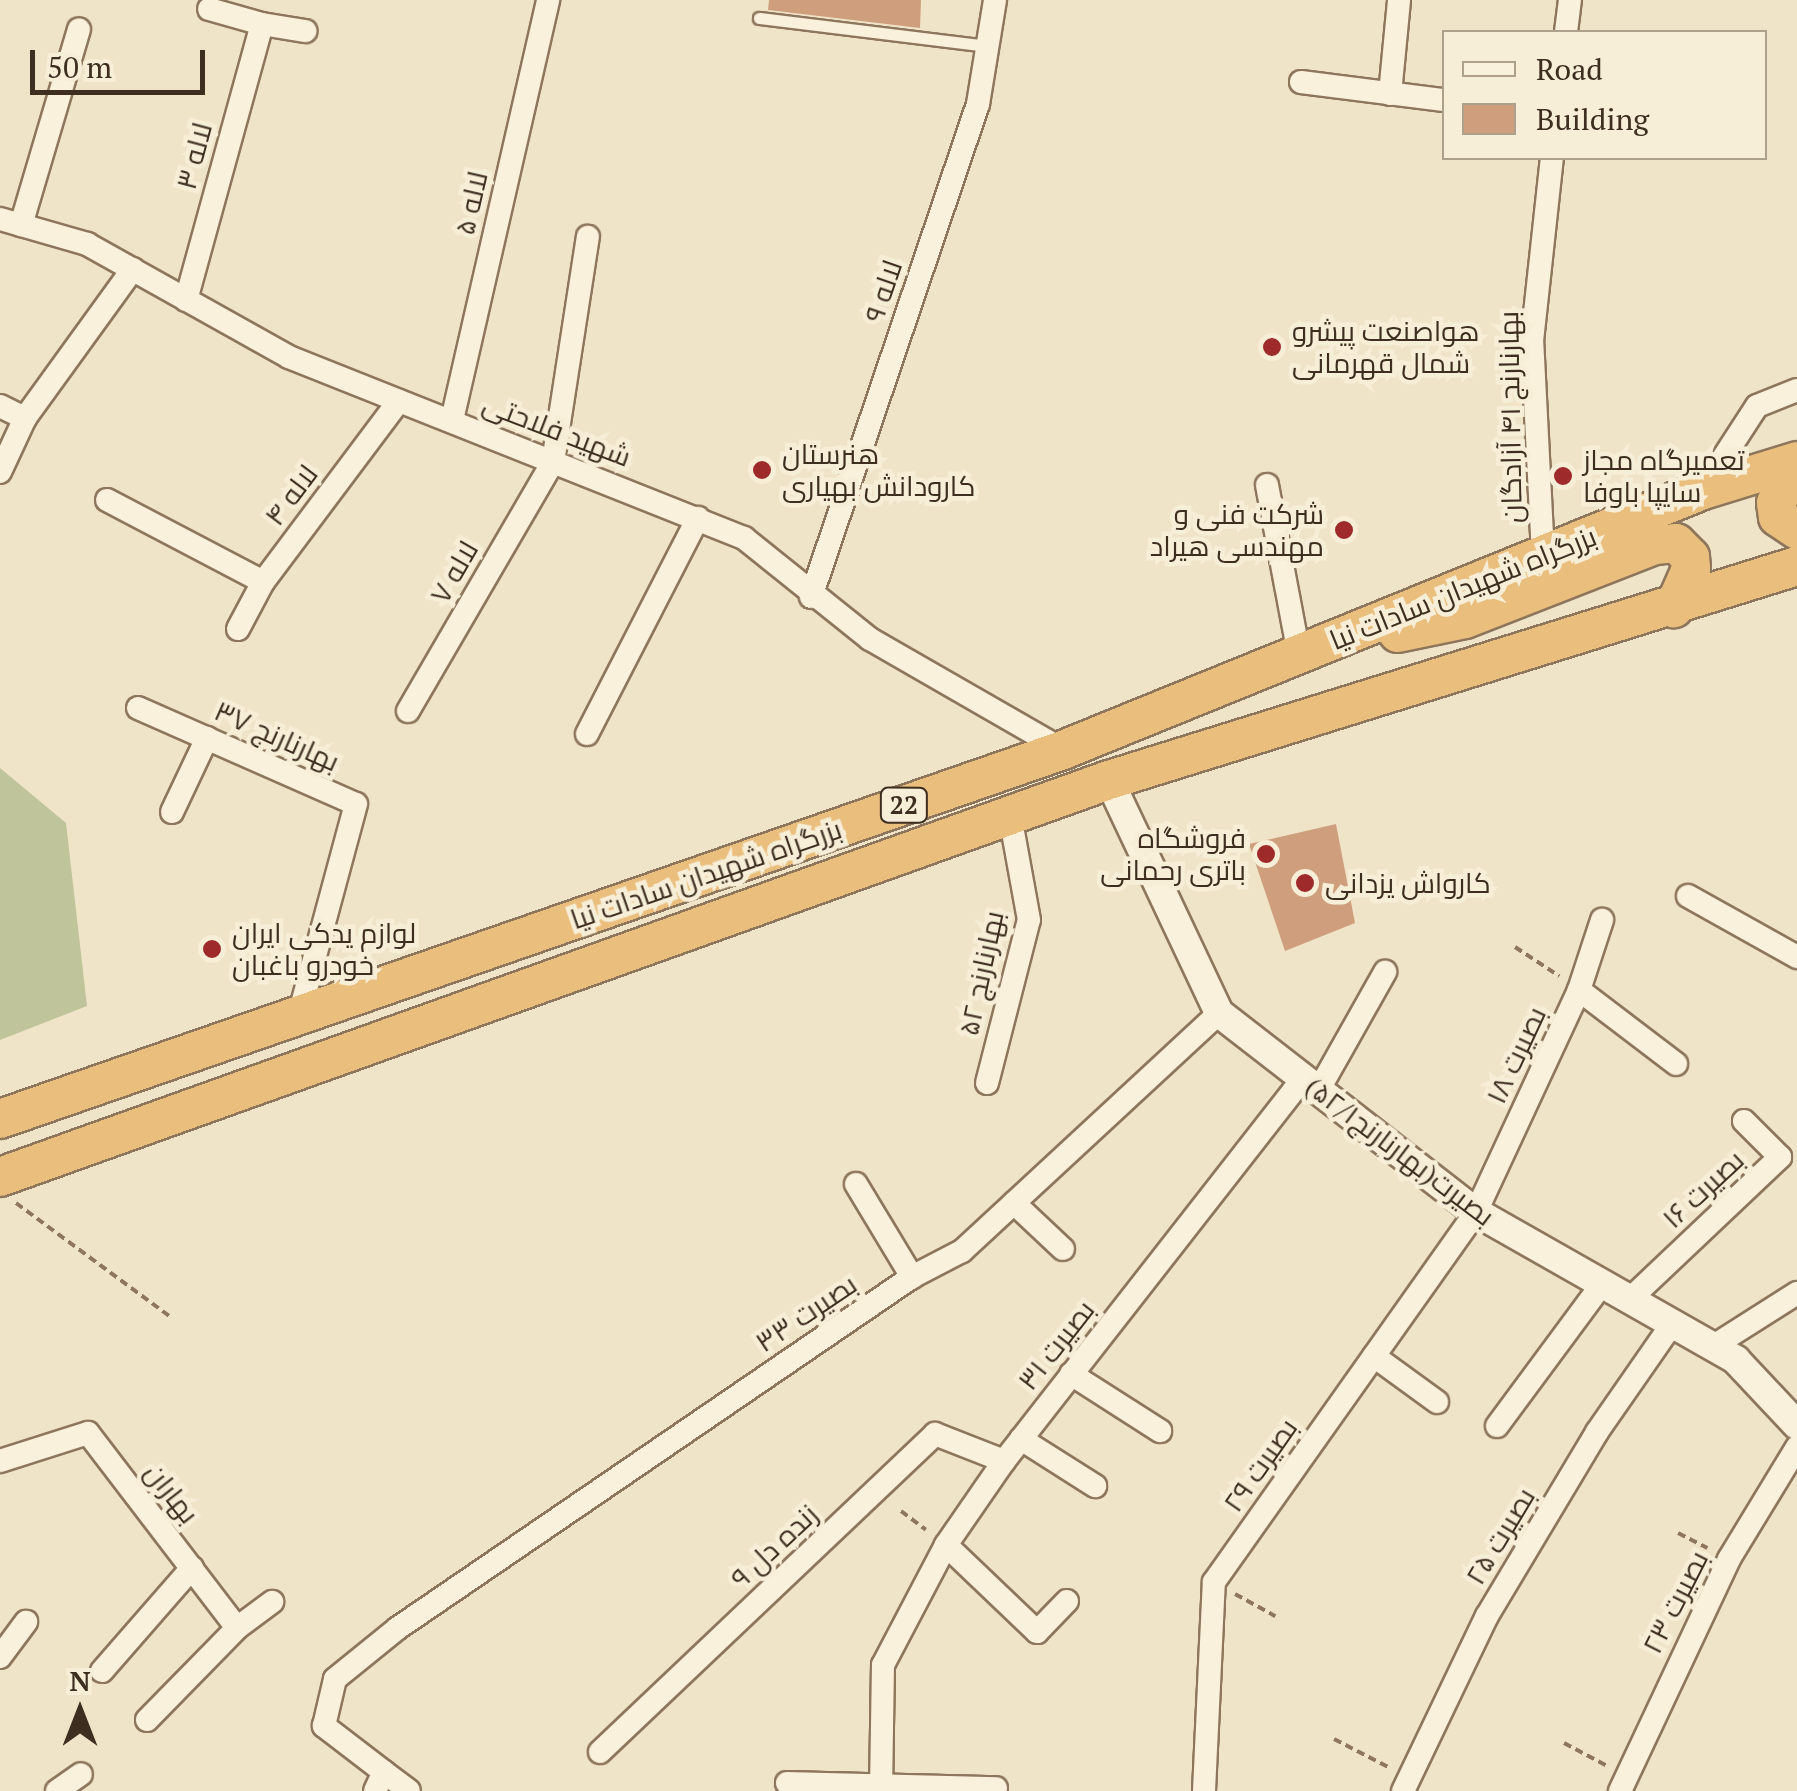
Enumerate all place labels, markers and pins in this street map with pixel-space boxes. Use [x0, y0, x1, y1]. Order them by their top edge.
place label: هواصنعت پیشرو شمال قهرمانی [1292, 314, 1480, 380]
marker: هواصنعت پیشرو شمال قهرمانی [1261, 336, 1283, 358]
place label: هنرستان کارودانش بهیاری [782, 437, 976, 503]
place label: تعمیرگاه مجاز سایپا باوفا [1583, 443, 1745, 509]
marker: هنرستان کارودانش بهیاری [751, 459, 773, 481]
marker: تعمیرگاه مجاز سایپا باوفا [1552, 465, 1574, 487]
place label: شرکت فنی و مهندسی هیراد [1150, 497, 1324, 563]
marker: شرکت فنی و مهندسی هیراد [1333, 519, 1355, 541]
place label: فروشگاه باتری رحمانی [1100, 821, 1246, 887]
marker: فروشگاه باتری رحمانی [1255, 843, 1277, 865]
place label: کارواش یزدانی [1325, 866, 1491, 900]
marker: کارواش یزدانی [1294, 872, 1316, 894]
place label: لوازم یدکی ایران خودرو باغبان [232, 916, 416, 982]
marker: لوازم یدکی ایران خودرو باغبان [201, 938, 223, 960]

